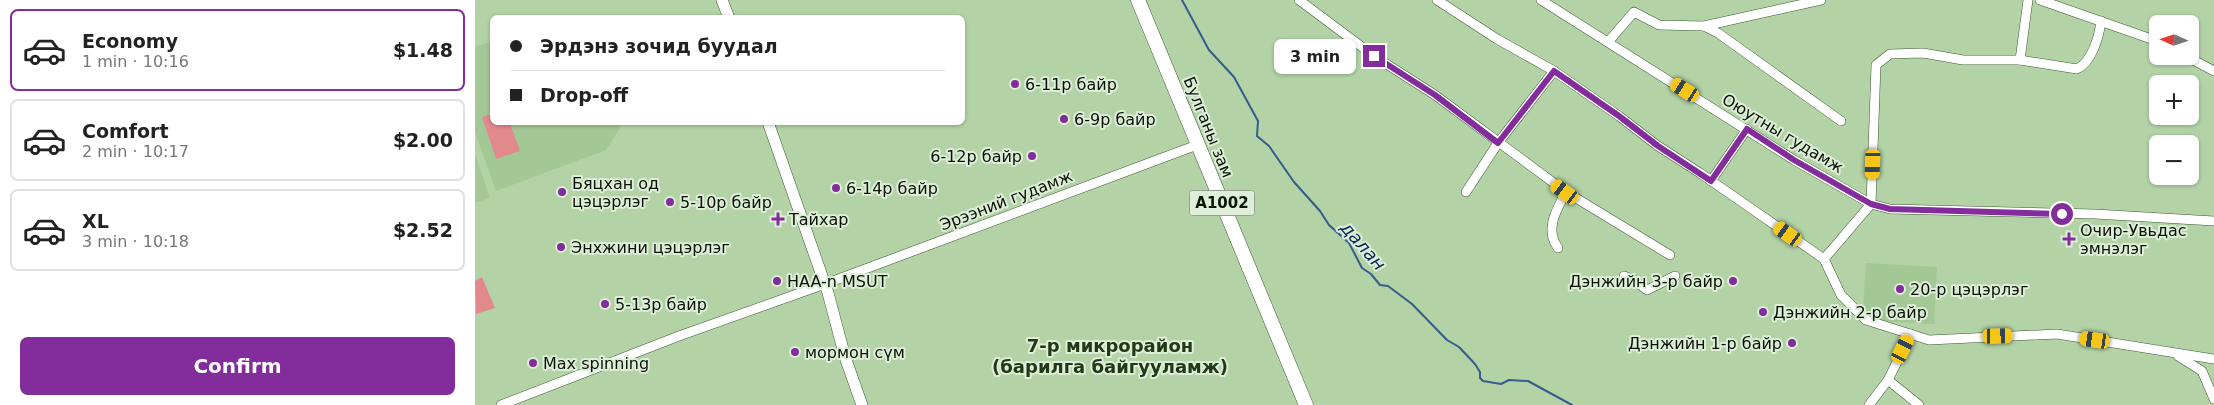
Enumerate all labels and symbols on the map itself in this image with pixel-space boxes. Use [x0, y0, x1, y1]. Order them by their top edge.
north arrow [2149, 15, 2199, 65]
callout: 3 min [1274, 38, 1357, 74]
route end [1363, 45, 1385, 67]
street label: Булганы зам [1180, 74, 1237, 181]
place label: 6-11р байр [1025, 75, 1117, 94]
car [1668, 76, 1701, 104]
marker: 6-11р байр [1009, 78, 1021, 90]
street label: Оюутны гудамж [1719, 90, 1847, 177]
place label: 6-9р байр [1074, 110, 1156, 129]
marker: 6-9р байр [1058, 113, 1070, 125]
place label: 6-12р байр [930, 147, 1022, 166]
car [1864, 149, 1881, 179]
marker: 6-12р байр [1026, 150, 1038, 162]
street label: Эрээний гудамж [937, 166, 1075, 235]
place label: Бяцхан од цэцэрлэг [572, 174, 659, 211]
car [1548, 177, 1581, 207]
place label: 6-14р байр [846, 179, 938, 198]
marker: 6-14р байр [830, 182, 842, 194]
marker: Бяцхан од цэцэрлэг [556, 186, 568, 198]
road number: A1002 [1189, 190, 1255, 216]
place label: 5-10р байр [680, 193, 772, 212]
marker: 5-10р байр [664, 196, 676, 208]
route start [2051, 203, 2073, 225]
place label: Тайхар [788, 210, 848, 229]
marker: Тайхар [771, 212, 785, 226]
water label: далан [1336, 216, 1390, 275]
car [1771, 219, 1804, 249]
place label: Oчир-Увьдас эмнэлэг [2080, 221, 2187, 258]
marker: Oчир-Увьдас эмнэлэг [2062, 232, 2076, 246]
place label: Энхжини цэцэрлэг [571, 238, 730, 257]
marker: Энхжини цэцэрлэг [555, 241, 567, 253]
place label: HAA-n MSUT [787, 272, 888, 291]
place label: Дэнжийн 3-р байр [1569, 272, 1723, 291]
marker: HAA-n MSUT [771, 275, 783, 287]
marker: Дэнжийн 3-р байр [1727, 275, 1739, 287]
place label: 20-р цэцэрлэг [1910, 280, 2028, 299]
marker: 20-р цэцэрлэг [1894, 283, 1906, 295]
place label: 5-13р байр [615, 295, 707, 314]
marker: 5-13р байр [599, 298, 611, 310]
place label: Дэнжийн 2-р байр [1773, 303, 1927, 322]
marker: Дэнжийн 2-р байр [1757, 306, 1769, 318]
car [1982, 328, 2013, 344]
car [2079, 330, 2110, 350]
car [1889, 332, 1916, 366]
place label: Дэнжийн 1-р байр [1628, 334, 1782, 353]
district label: 7-р микрорайон (барилга байгууламж) [992, 335, 1228, 377]
marker: Дэнжийн 1-р байр [1786, 337, 1798, 349]
place label: мормон сүм [805, 343, 905, 362]
marker: мормон сүм [789, 346, 801, 358]
place label: Max spinning [543, 354, 649, 373]
marker: Max spinning [527, 357, 539, 369]

